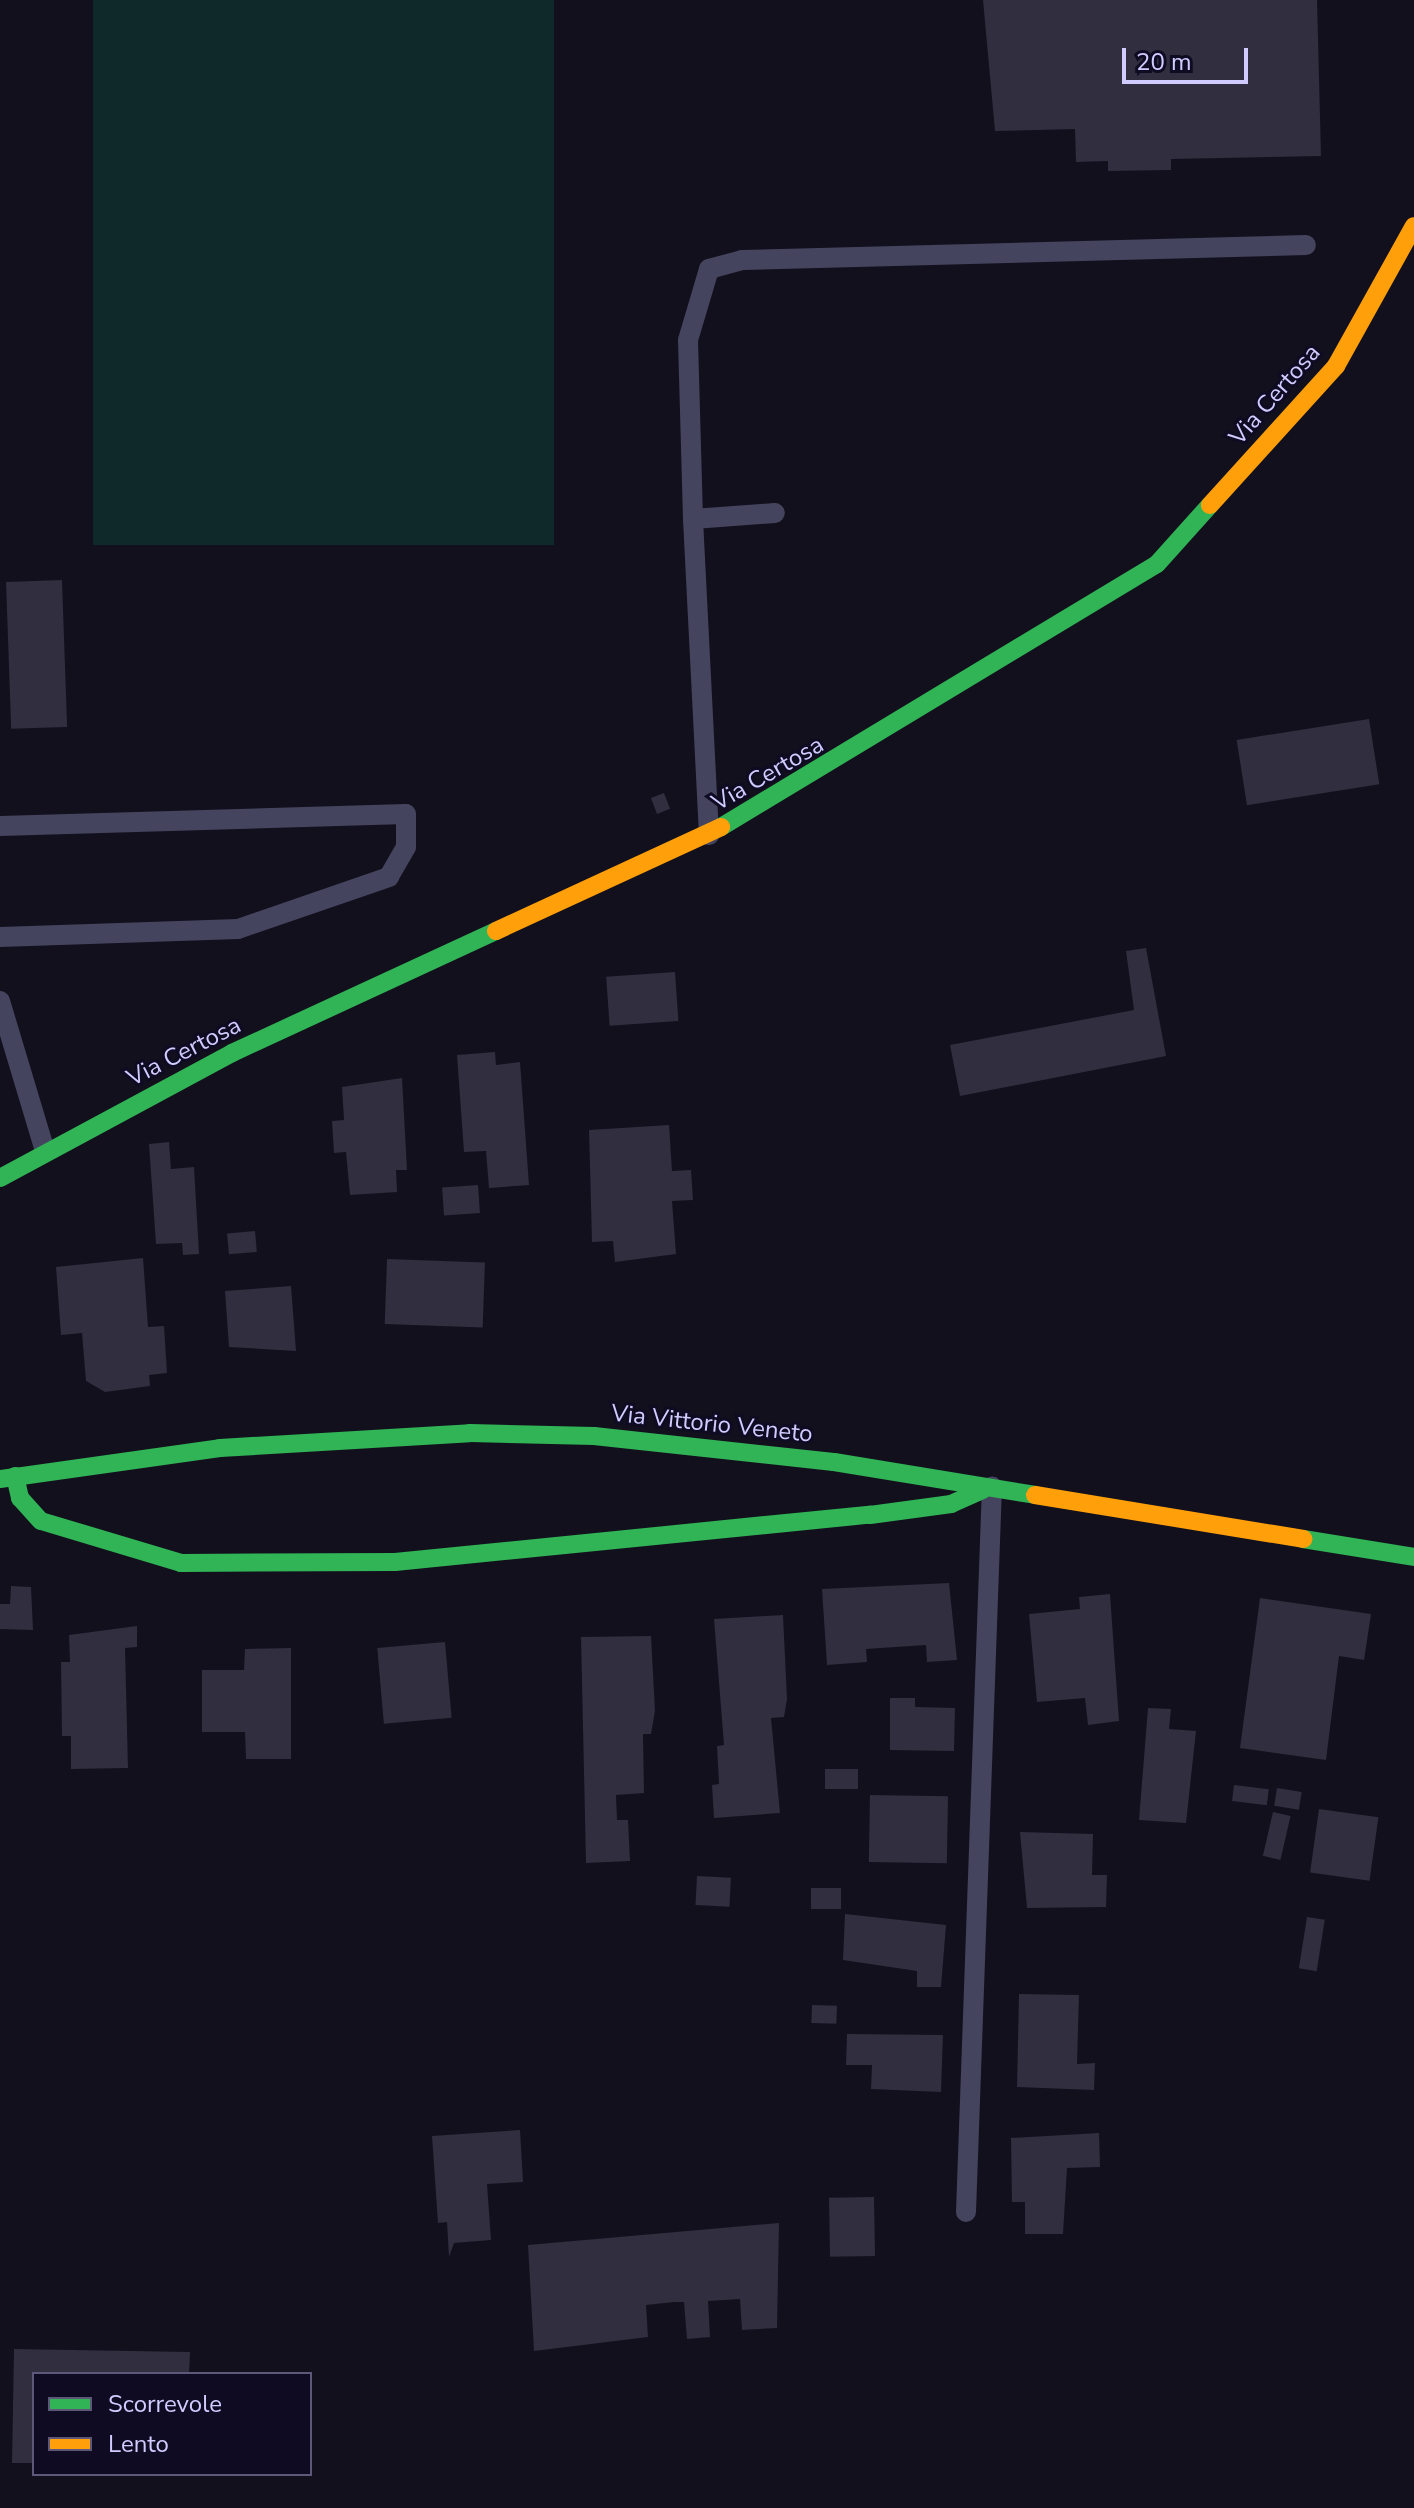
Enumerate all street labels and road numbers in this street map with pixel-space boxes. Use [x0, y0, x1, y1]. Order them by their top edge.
street label: Via Certosa [1223, 339, 1327, 451]
street label: Via Certosa [707, 730, 829, 818]
street label: Via Certosa [122, 1011, 246, 1093]
street label: Via Vittorio Veneto [610, 1399, 814, 1449]

